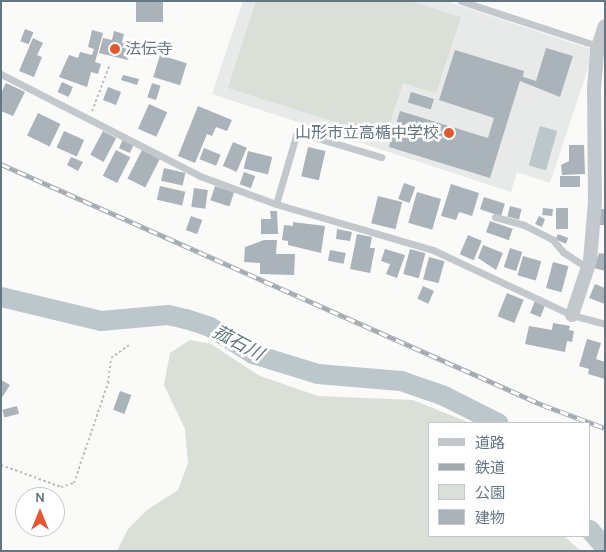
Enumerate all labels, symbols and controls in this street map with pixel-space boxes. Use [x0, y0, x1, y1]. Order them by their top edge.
place label: 法伝寺 [125, 39, 173, 59]
marker: 法伝寺 [109, 43, 121, 55]
place label: 山形市立高楯中学校 [295, 123, 439, 143]
marker: 山形市立高楯中学校 [443, 127, 455, 139]
water label: 菰石川 [209, 321, 267, 365]
legend [428, 422, 591, 537]
text: 道路 [475, 434, 505, 452]
text: 鉄道 [475, 459, 505, 477]
text: 公園 [475, 484, 505, 502]
north arrow [15, 487, 65, 537]
text: N [35, 489, 45, 506]
text: 建物 [475, 509, 505, 527]

